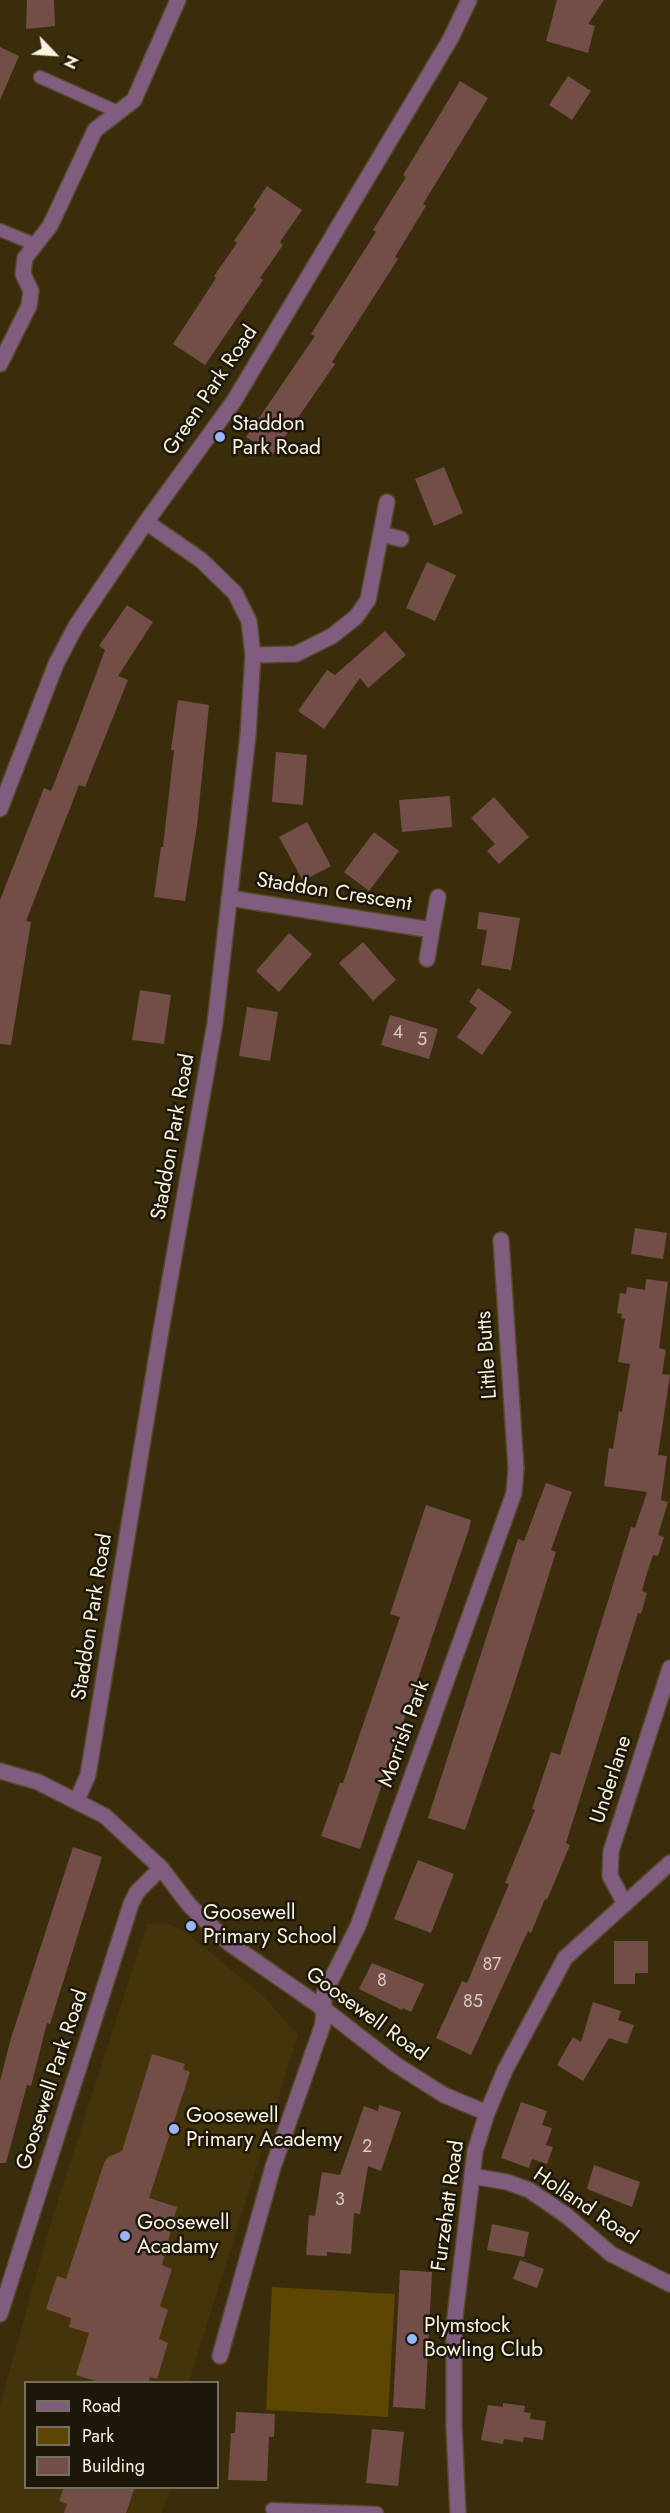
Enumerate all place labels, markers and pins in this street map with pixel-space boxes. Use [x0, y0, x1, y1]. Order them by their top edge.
place label: Staddon Park Road [232, 412, 321, 462]
marker: Staddon Park Road [213, 430, 227, 444]
place label: Goosewell Primary School [203, 1901, 337, 1951]
marker: Goosewell Primary School [184, 1919, 198, 1933]
place label: Goosewell Primary Academy [186, 2104, 342, 2154]
marker: Goosewell Primary Academy [167, 2122, 181, 2136]
place label: Goosewell Acadamy [137, 2211, 230, 2261]
marker: Goosewell Acadamy [118, 2229, 132, 2243]
place label: Plymstock Bowling Club [424, 2314, 543, 2364]
marker: Plymstock Bowling Club [405, 2332, 419, 2346]

